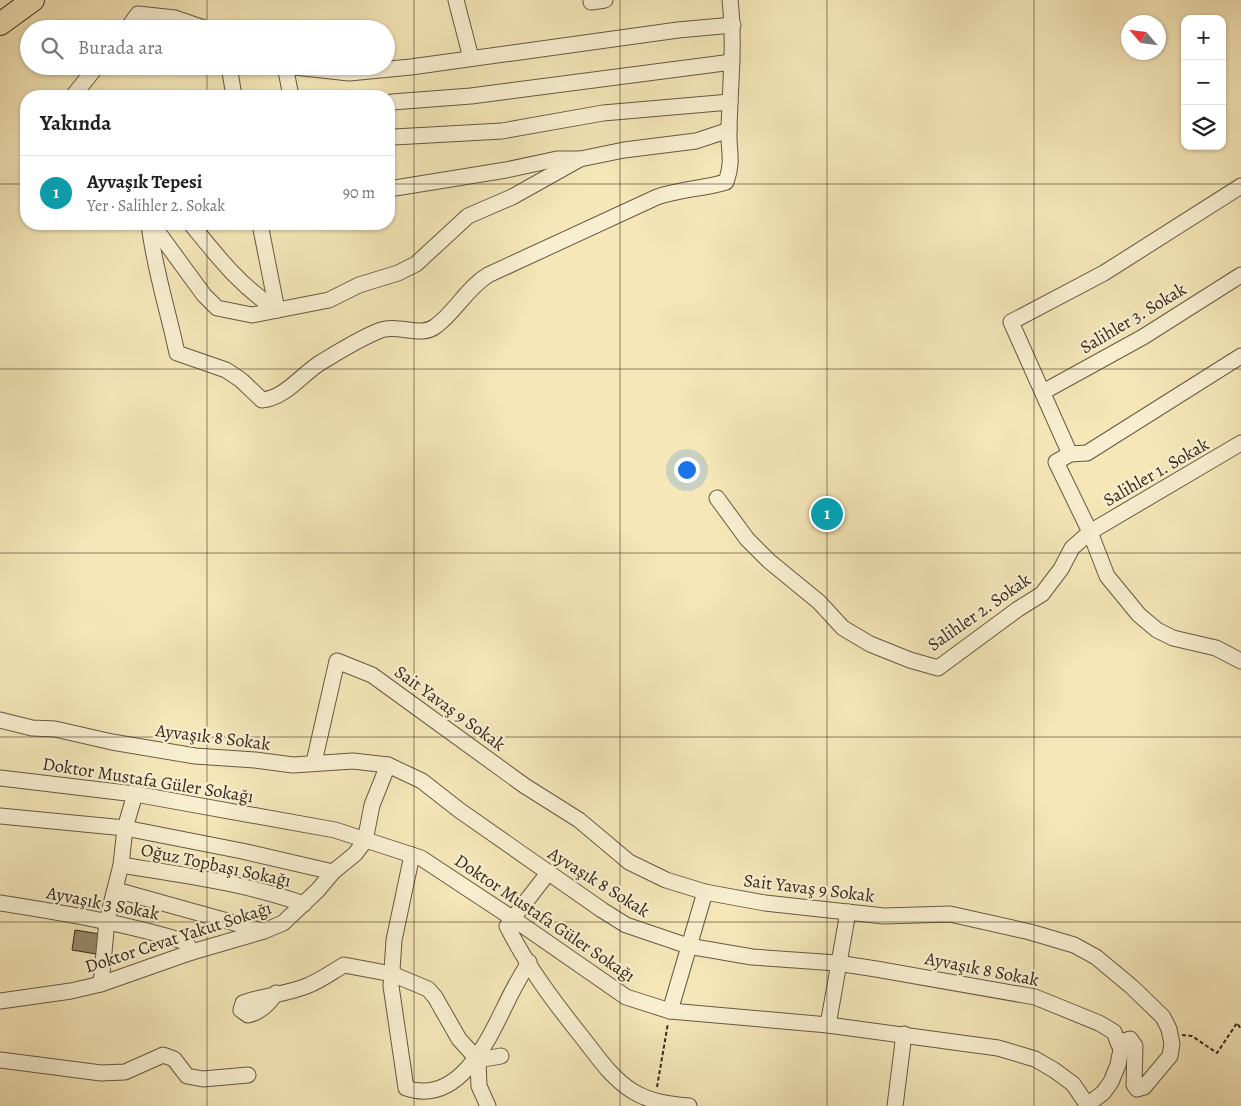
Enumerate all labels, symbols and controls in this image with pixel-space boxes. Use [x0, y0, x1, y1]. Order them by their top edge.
north arrow [1121, 15, 1166, 60]
map controls [1181, 15, 1226, 150]
button: + [1181, 15, 1226, 60]
search box [20, 20, 395, 75]
icon: search [38, 34, 66, 62]
text: Burada ara [78, 35, 163, 61]
button: − [1181, 60, 1226, 105]
button: layers [1181, 105, 1226, 150]
text: Yakında [40, 109, 111, 137]
text: Ayvaşık Tepesi [87, 169, 202, 195]
text: 1 [53, 182, 59, 204]
text: 90 m [343, 182, 375, 204]
text: Yer · Salihler 2. Sokak [87, 195, 225, 217]
street label: Salihler 3. Sokak [1075, 277, 1191, 359]
street label: Salihler 1. Sokak [1099, 432, 1213, 512]
your location [674, 457, 700, 483]
pin: 1 [811, 495, 843, 533]
street label: Salihler 2. Sokak [923, 567, 1035, 656]
street label: Sait Yavaş 9 Sokak [390, 660, 510, 756]
street label: Ayvaşık 8 Sokak [153, 718, 272, 756]
street label: Doktor Mustafa Güler Sokağı [41, 751, 255, 809]
street label: Oğuz Topbaşı Sokağı [139, 837, 293, 893]
street label: Ayvaşık 8 Sokak [543, 841, 654, 923]
street label: Doktor Mustafa Güler Sokağı [450, 848, 640, 988]
street label: Sait Yavaş 9 Sokak [742, 868, 876, 908]
street label: Ayvaşık 3 Sokak [44, 880, 161, 926]
street label: Doktor Cevat Yakut Sokağı [82, 895, 274, 979]
street label: Ayvaşık 8 Sokak [922, 946, 1041, 992]

